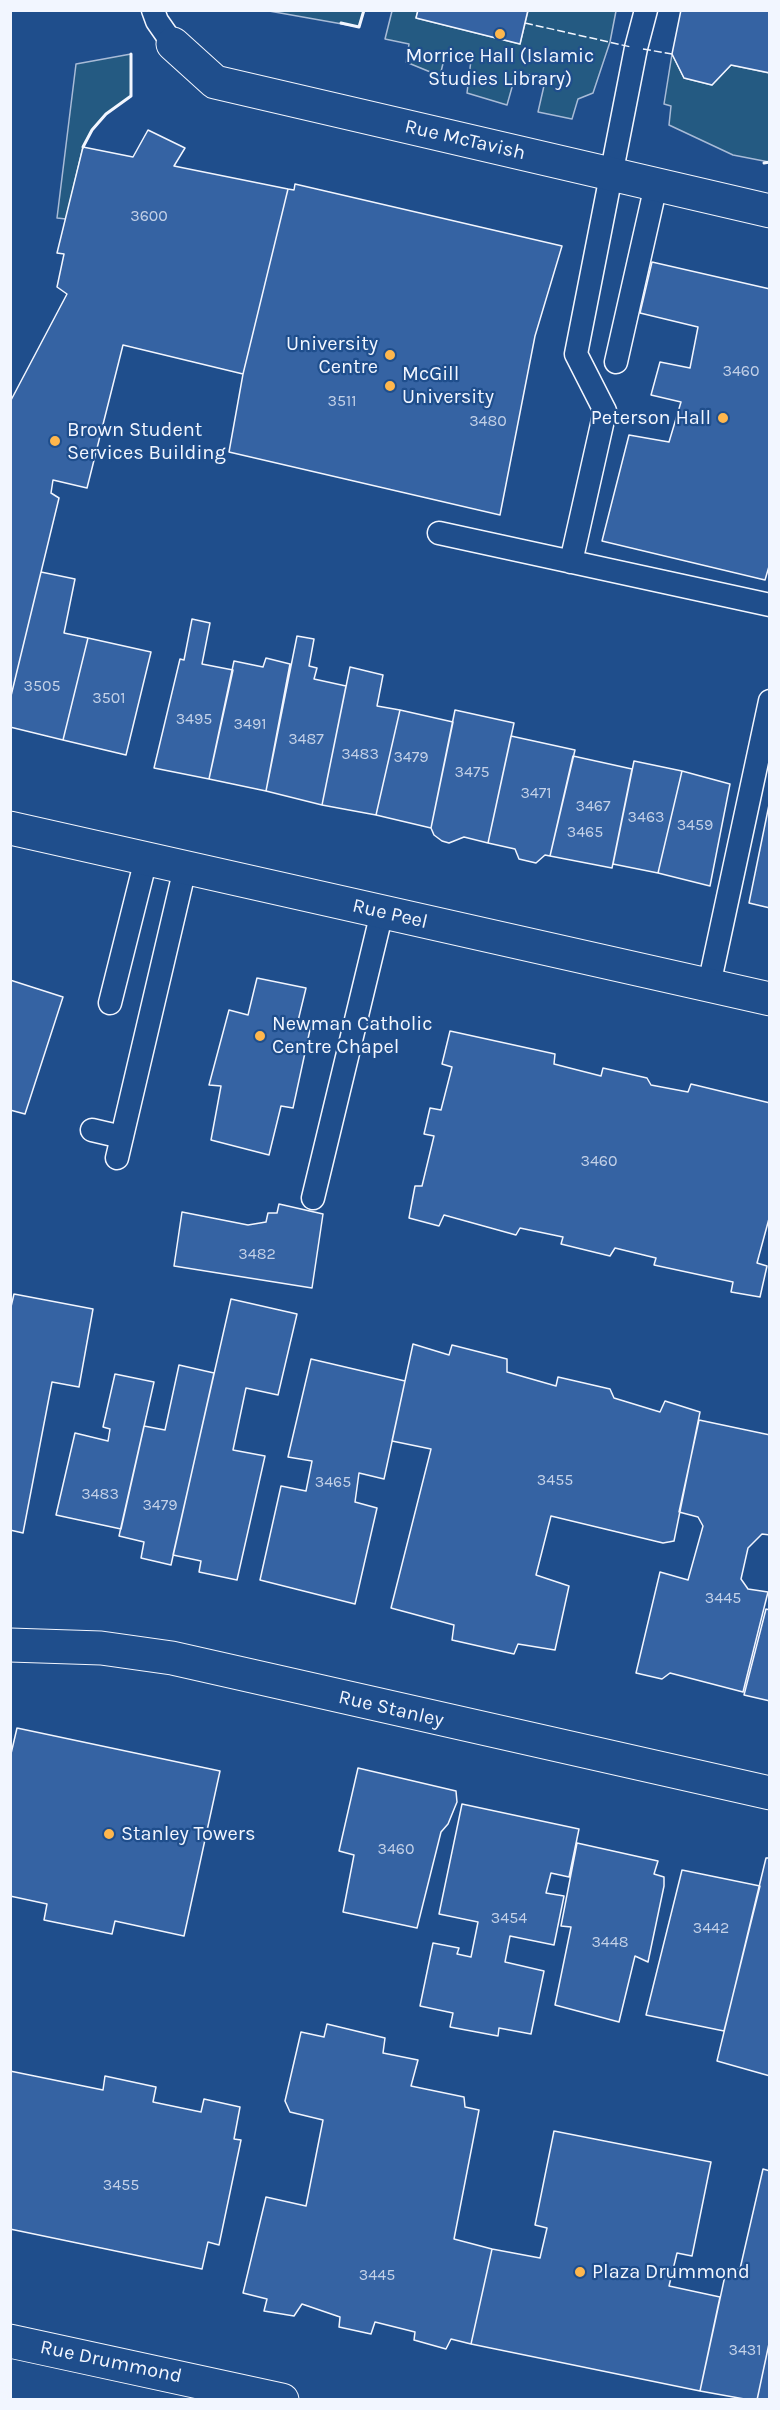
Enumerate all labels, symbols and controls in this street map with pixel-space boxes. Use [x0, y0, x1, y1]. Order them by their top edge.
marker: Morrice Hall (Islamic Studies Library) [493, 27, 507, 41]
place label: Morrice Hall (Islamic Studies Library) [406, 44, 594, 91]
street label: Rue McTavish [402, 114, 528, 166]
house number: 3600 [130, 206, 168, 226]
place label: University Centre [286, 332, 378, 379]
marker: University Centre [383, 348, 397, 362]
house number: 3460 [722, 361, 760, 381]
place label: McGill University [402, 362, 494, 409]
marker: McGill University [383, 379, 397, 393]
house number: 3511 [327, 391, 357, 411]
place label: Peterson Hall [591, 406, 711, 430]
house number: 3480 [469, 411, 507, 431]
marker: Peterson Hall [716, 411, 730, 425]
place label: Brown Student Services Building [67, 418, 226, 465]
marker: Brown Student Services Building [48, 434, 62, 448]
house number: 3505 [23, 676, 61, 696]
house number: 3501 [92, 688, 126, 708]
house number: 3495 [176, 709, 212, 729]
house number: 3491 [234, 714, 266, 734]
house number: 3487 [288, 729, 324, 749]
house number: 3483 [341, 744, 379, 764]
house number: 3479 [393, 747, 429, 767]
house number: 3475 [455, 762, 489, 782]
house number: 3471 [520, 783, 552, 803]
house number: 3467 [575, 796, 611, 816]
house number: 3463 [628, 807, 664, 827]
house number: 3459 [677, 815, 713, 835]
house number: 3465 [567, 822, 603, 842]
street label: Rue Peel [350, 894, 430, 934]
place label: Newman Catholic Centre Chapel [272, 1012, 433, 1059]
marker: Newman Catholic Centre Chapel [253, 1029, 267, 1043]
house number: 3460 [580, 1151, 618, 1171]
house number: 3482 [238, 1244, 276, 1264]
house number: 3455 [537, 1470, 573, 1490]
house number: 3465 [315, 1472, 351, 1492]
house number: 3483 [81, 1484, 119, 1504]
house number: 3479 [142, 1495, 178, 1515]
house number: 3445 [705, 1588, 741, 1608]
street label: Rue Stanley [336, 1685, 446, 1733]
place label: Stanley Towers [121, 1822, 255, 1846]
marker: Stanley Towers [102, 1827, 116, 1841]
house number: 3460 [377, 1839, 415, 1859]
house number: 3454 [491, 1908, 527, 1928]
house number: 3442 [693, 1918, 729, 1938]
house number: 3448 [591, 1932, 629, 1952]
house number: 3455 [103, 2175, 139, 2195]
place label: Plaza Drummond [592, 2260, 750, 2284]
house number: 3445 [359, 2265, 395, 2285]
marker: Plaza Drummond [573, 2265, 587, 2279]
street label: Rue Drummond [38, 2335, 184, 2389]
house number: 3431 [728, 2340, 762, 2360]

